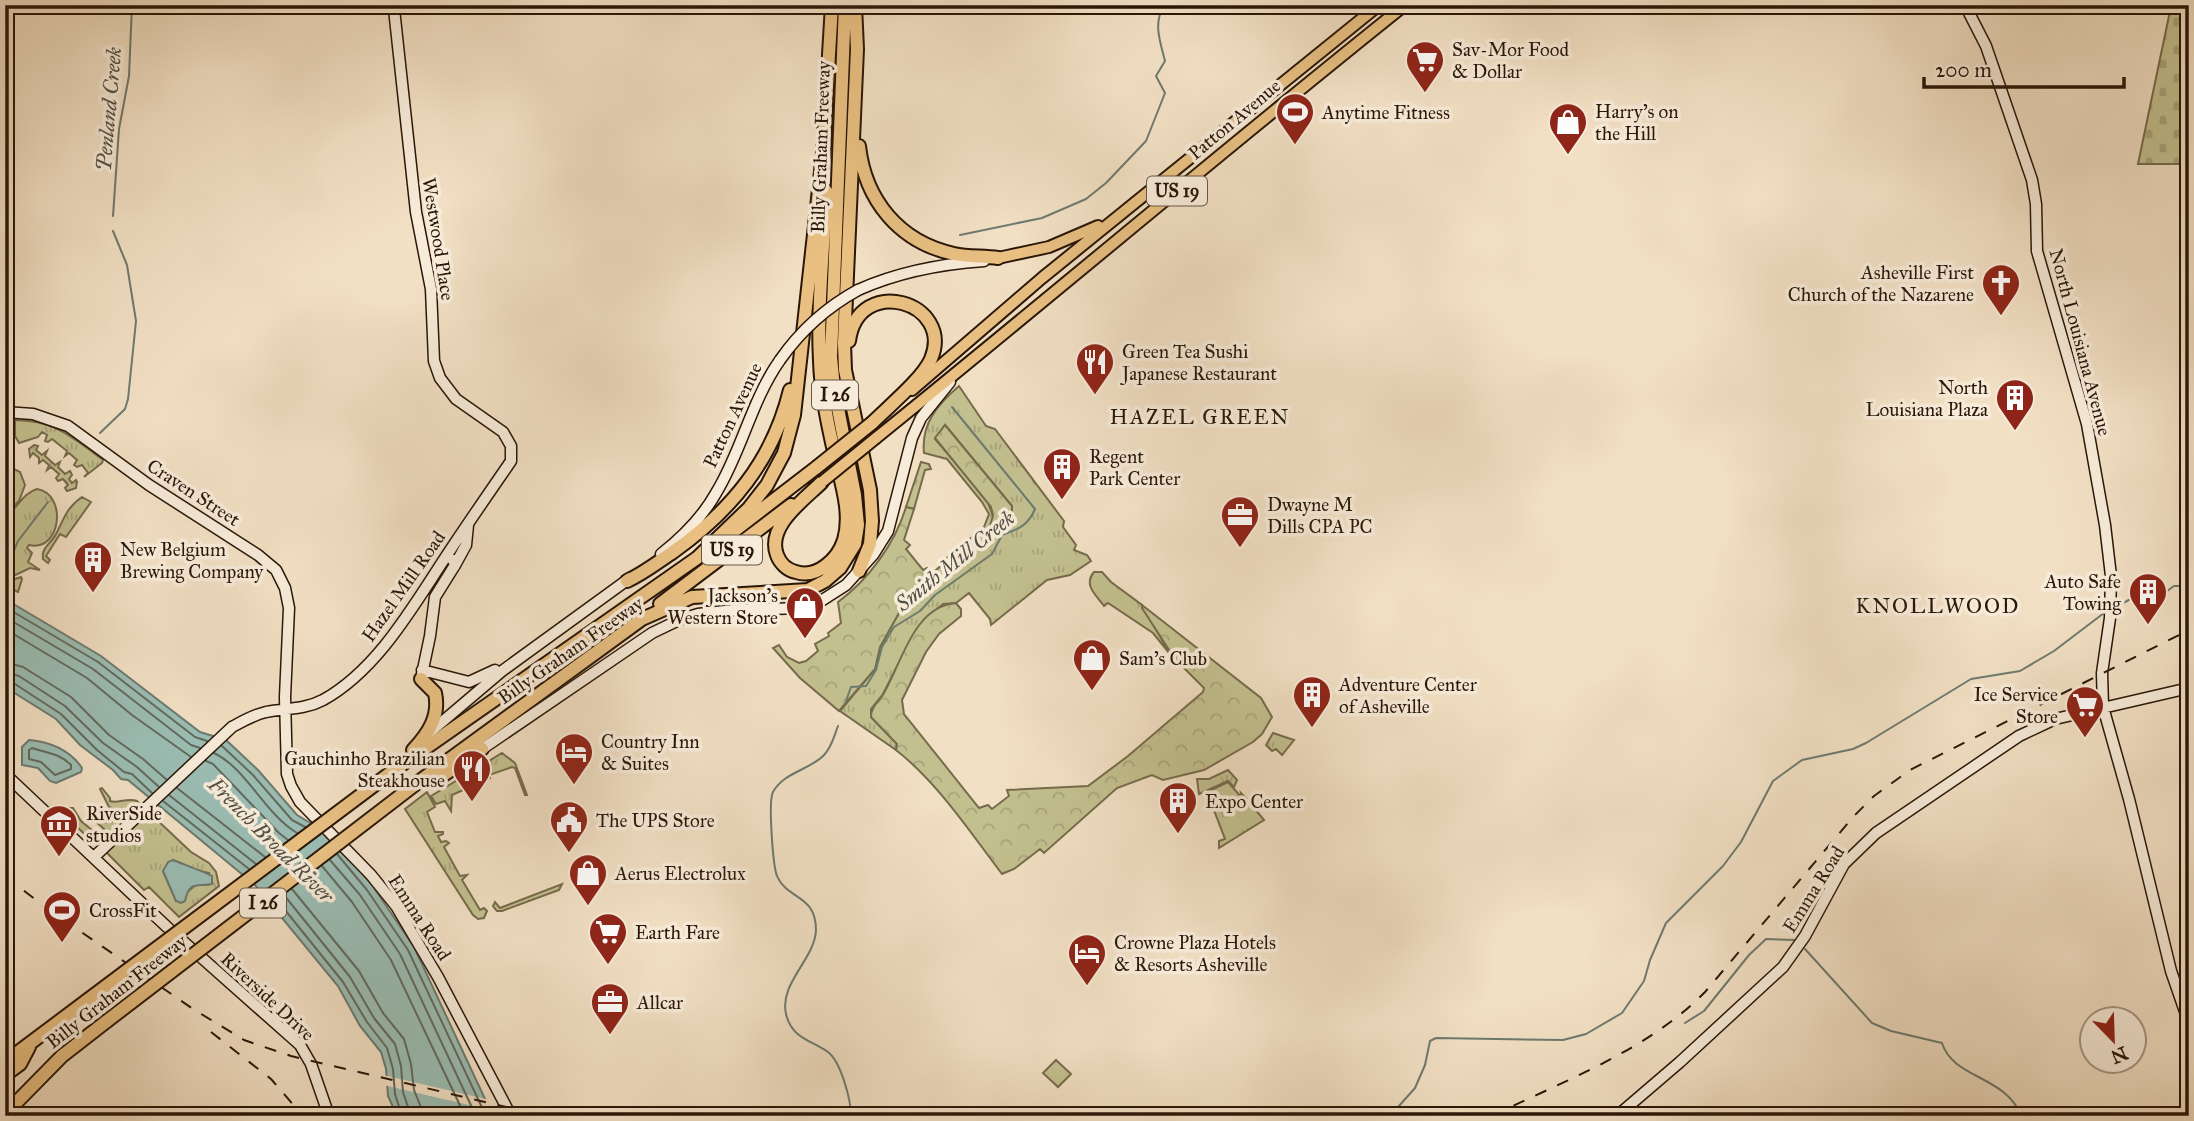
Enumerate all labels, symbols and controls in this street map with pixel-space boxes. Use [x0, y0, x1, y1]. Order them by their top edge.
place label: Sav-Mor Food & Dollar [1452, 38, 1569, 83]
supermarket icon: Sav-Mor Food & Dollar [1404, 39, 1446, 94]
water label: Penland Creek [91, 45, 127, 172]
scale bar [1924, 46, 2124, 90]
text: 200 m [1935, 57, 1992, 83]
street label: Billy Graham Freeway [806, 59, 835, 233]
street label: Patton Avenue [1184, 74, 1285, 165]
sports icon: Anytime Fitness [1274, 91, 1316, 146]
place label: Harry's on the Hill [1595, 100, 1679, 145]
place label: Anytime Fitness [1321, 101, 1450, 124]
shop icon: Harry's on the Hill [1547, 101, 1589, 156]
street label: Westwood Place [417, 176, 460, 302]
road number: US 19 [1147, 176, 1207, 206]
street label: North Louisiana Avenue [2044, 246, 2117, 438]
place label: Asheville First Church of the Nazarene [1788, 261, 1974, 306]
church icon: Asheville First Church of the Nazarene [1980, 262, 2022, 317]
place label: Green Tea Sushi Japanese Restaurant [1120, 340, 1277, 386]
restaurant icon: Green Tea Sushi Japanese Restaurant [1074, 341, 1116, 396]
street label: Patton Avenue [698, 359, 767, 471]
place label: North Louisiana Plaza [1865, 376, 1989, 421]
building icon: North Louisiana Plaza [1994, 377, 2036, 432]
road number: I 26 [812, 380, 858, 410]
district label: HAZEL GREEN [1110, 404, 1290, 430]
place label: Regent Park Center [1089, 445, 1181, 490]
building icon: Regent Park Center [1041, 446, 1083, 501]
street label: Craven Street [143, 454, 245, 531]
place label: Dwayne M Dills CPA PC [1267, 493, 1373, 538]
office icon: Dwayne M Dills CPA PC [1219, 494, 1261, 549]
water label: Smith Mill Creek [889, 505, 1020, 618]
street label: Hazel Mill Road [357, 526, 450, 646]
road number: US 19 [702, 536, 762, 564]
place label: New Belgium Brewing Company [120, 538, 264, 584]
building icon: New Belgium Brewing Company [72, 539, 114, 594]
place label: Auto Safe Towing [2044, 570, 2121, 616]
building icon: Auto Safe Towing [2127, 571, 2169, 626]
place label: Jackson's Western Store [668, 584, 778, 629]
shop icon: Jackson's Western Store [784, 585, 826, 640]
street label: Billy Graham Freeway [493, 591, 648, 709]
district label: KNOLLWOOD [1856, 593, 2020, 619]
shop icon: Sam's Club [1071, 637, 1113, 692]
place label: Sam's Club [1119, 647, 1207, 670]
place label: Adventure Center of Asheville [1338, 673, 1478, 718]
building icon: Adventure Center of Asheville [1291, 674, 1333, 729]
place label: Ice Service Store [1974, 683, 2058, 728]
supermarket icon: Ice Service Store [2064, 684, 2106, 739]
place label: Country Inn & Suites [601, 730, 700, 775]
hotel icon: Country Inn & Suites [553, 731, 595, 786]
place label: Gauchinho Brazilian Steakhouse [284, 747, 445, 792]
restaurant icon: Gauchinho Brazilian Steakhouse [451, 748, 493, 803]
water label: French Broad River [202, 771, 340, 909]
building icon: Expo Center [1157, 780, 1199, 835]
place label: Expo Center [1205, 790, 1304, 813]
public building icon: The UPS Store [548, 799, 590, 854]
place label: RiverSide studios [86, 802, 162, 847]
museum icon: RiverSide studios [38, 803, 80, 858]
place label: The UPS Store [596, 809, 715, 832]
street label: Emma Road [1778, 841, 1849, 937]
shop icon: Aerus Electrolux [567, 852, 609, 907]
place label: Aerus Electrolux [614, 862, 746, 885]
street label: Emma Road [383, 870, 456, 965]
road number: I 26 [240, 888, 286, 918]
sports icon: CrossFit [41, 889, 83, 944]
place label: CrossFit [89, 899, 157, 922]
supermarket icon: Earth Fare [587, 911, 629, 966]
place label: Earth Fare [635, 921, 720, 944]
street label: Billy Graham Freeway [41, 929, 192, 1053]
place label: Crowne Plaza Hotels & Resorts Asheville [1114, 931, 1276, 976]
hotel icon: Crowne Plaza Hotels & Resorts Asheville [1066, 932, 1108, 987]
street label: Riverside Drive [216, 947, 319, 1046]
office icon: Allcar [589, 981, 631, 1036]
place label: Allcar [636, 991, 684, 1014]
north arrow [2078, 1006, 2148, 1076]
text: N [2108, 1041, 2131, 1069]

